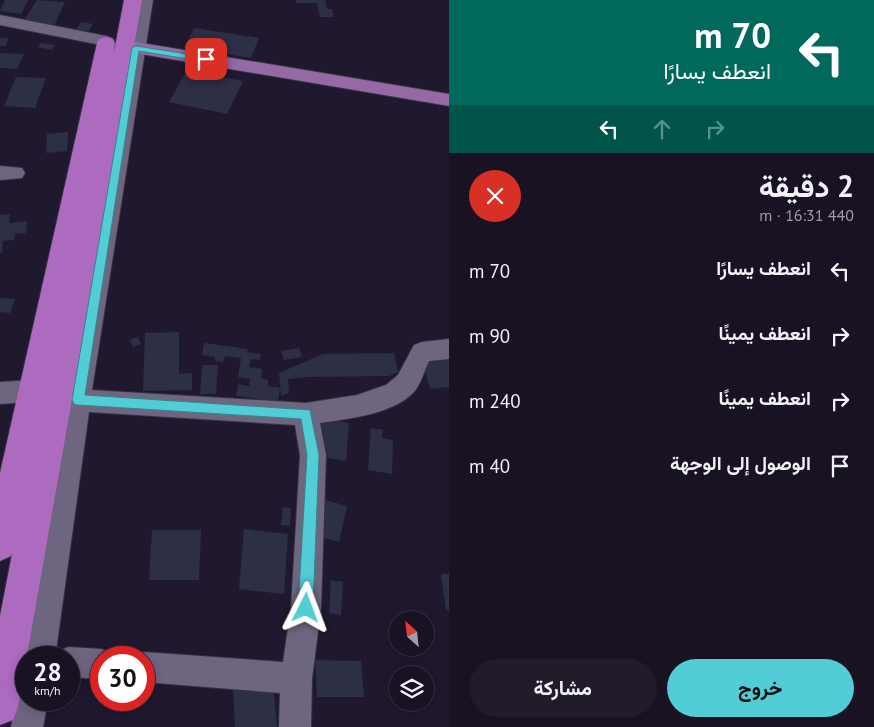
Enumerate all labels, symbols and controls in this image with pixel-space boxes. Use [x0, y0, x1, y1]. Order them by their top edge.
text: 70 m [694, 12, 771, 58]
icon: left [789, 20, 854, 85]
pin [185, 38, 227, 80]
icon: arrive [192, 45, 220, 73]
text: انعطف يسارًا [664, 57, 771, 85]
icon: left [595, 115, 623, 143]
icon: ahead [648, 115, 676, 143]
icon: right [701, 115, 729, 143]
text: 2 دقيقة [759, 166, 854, 205]
button: close [469, 170, 521, 222]
text: 440 m · 16:31 [759, 205, 854, 225]
text: انعطف يسارًا [716, 256, 811, 280]
icon: left [826, 257, 854, 285]
text: 70 m [469, 259, 510, 283]
text: انعطف يمينًا [719, 321, 811, 345]
icon: right [826, 322, 854, 350]
text: 90 m [469, 324, 510, 348]
text: انعطف يمينًا [719, 386, 811, 410]
icon: right [826, 387, 854, 415]
text: 240 m [469, 389, 521, 413]
text: الوصول إلى الوجهة [670, 451, 811, 475]
icon: arrive [826, 452, 854, 480]
text: 40 m [469, 454, 510, 478]
position arrow [279, 581, 331, 633]
north arrow [389, 611, 434, 656]
map controls [389, 611, 434, 711]
speed limit sign: 30 [90, 646, 155, 711]
text: 28 [33, 656, 62, 688]
button: مشاركة [469, 659, 657, 717]
button: خروج [667, 659, 854, 717]
button: layers [389, 666, 434, 711]
text: km/h [34, 683, 61, 698]

